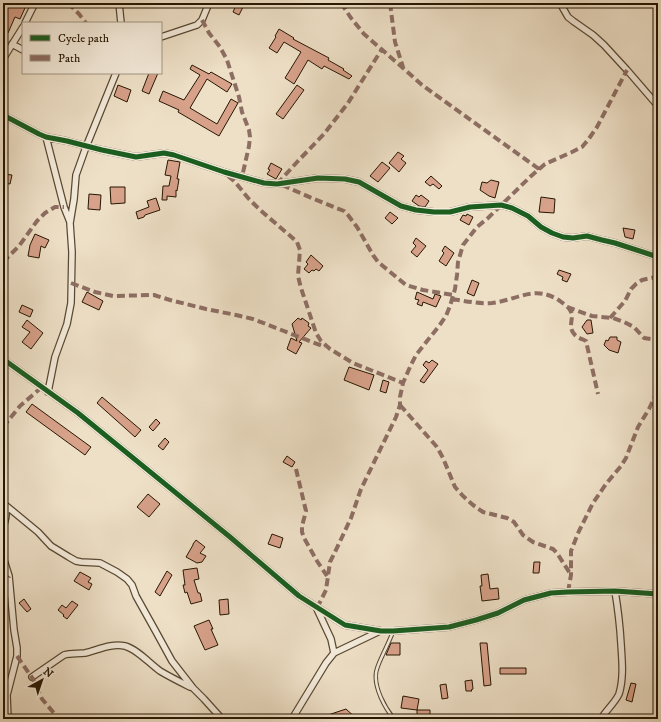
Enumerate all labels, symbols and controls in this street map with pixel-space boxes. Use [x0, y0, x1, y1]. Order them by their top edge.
legend [22, 22, 162, 74]
text: Cycle path [58, 31, 110, 46]
text: Path [58, 51, 81, 66]
north arrow [22, 660, 62, 700]
text: N [40, 665, 56, 681]

